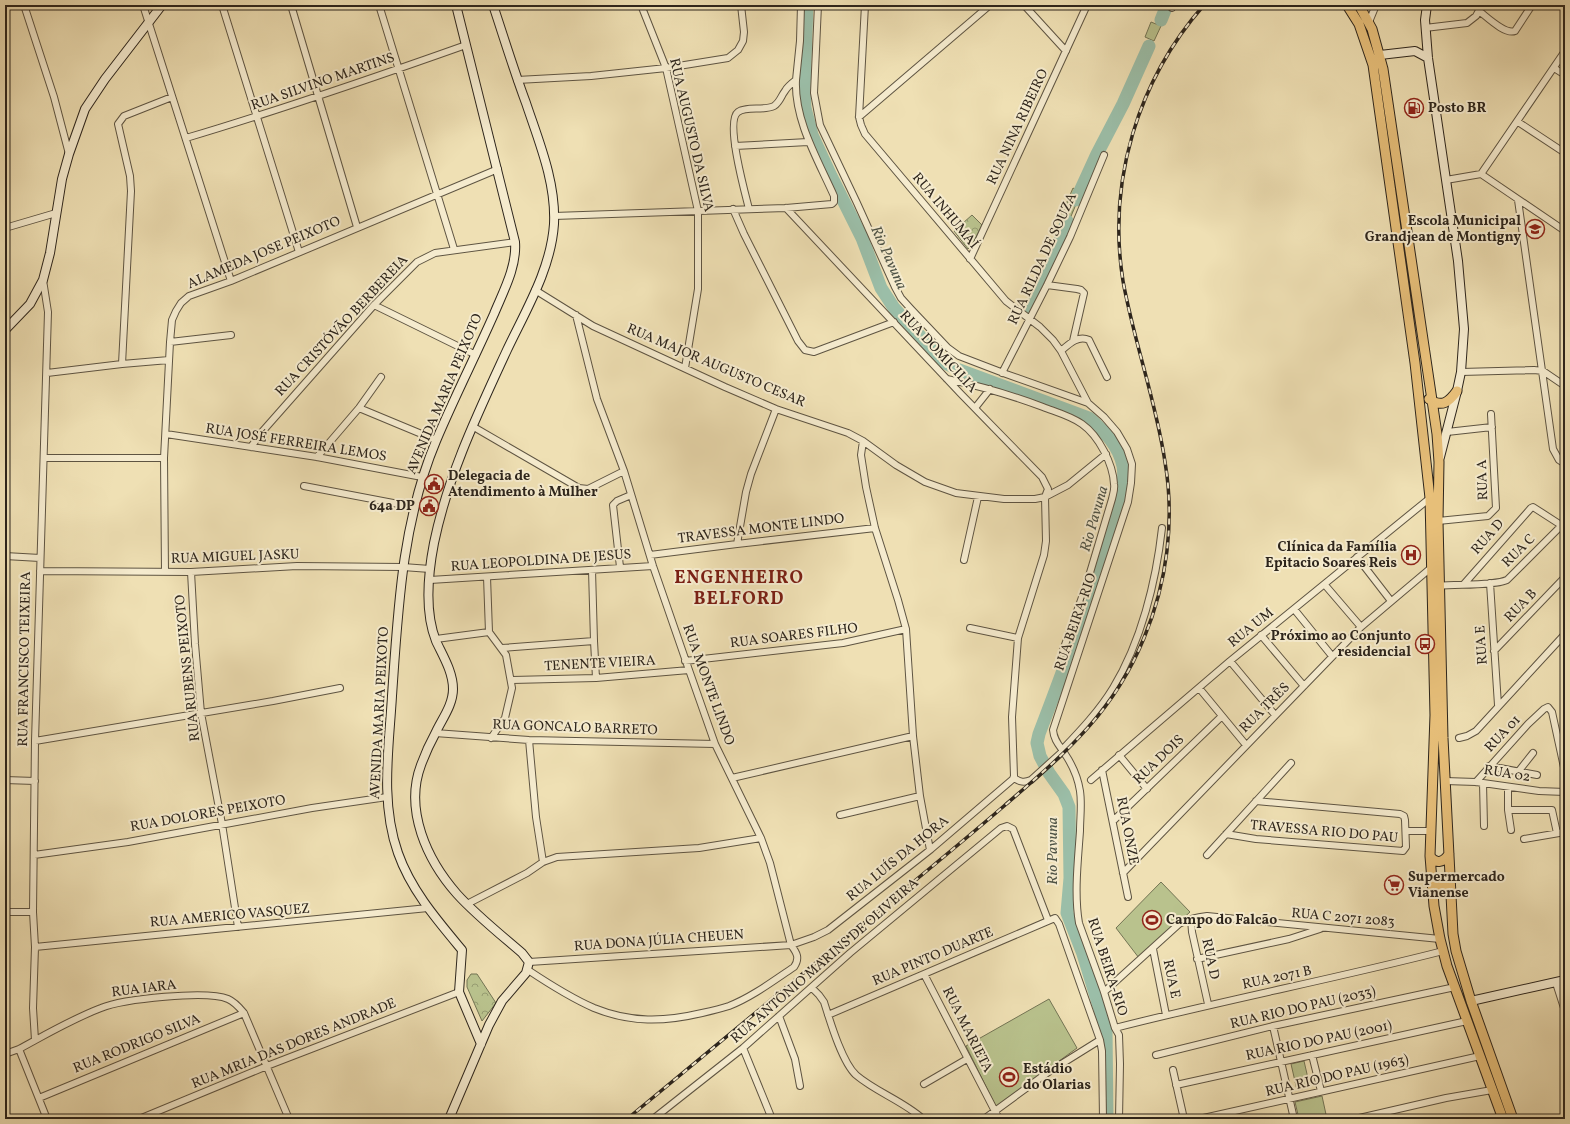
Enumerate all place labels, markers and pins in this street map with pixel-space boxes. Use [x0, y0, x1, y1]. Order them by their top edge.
fuel station icon: Posto BR [1403, 97, 1425, 119]
place label: Posto BR [1428, 99, 1486, 118]
place label: Escola Municipal Grandjean de Montigny [1365, 212, 1521, 247]
school or university icon: Escola Municipal Grandjean de Montigny [1524, 218, 1546, 240]
place label: Delegacia de Atendimento à Mulher [448, 467, 598, 502]
public building icon: Delegacia de Atendimento à Mulher [423, 473, 445, 495]
public building icon: 64a DP [418, 495, 440, 517]
place label: 64a DP [369, 497, 415, 516]
place label: Clínica da Família Epitacio Soares Reis [1265, 538, 1397, 573]
hospital icon: Clínica da Família Epitacio Soares Reis [1400, 544, 1422, 566]
place label: Próximo ao Conjunto residencial [1271, 627, 1411, 662]
bus stop icon: Próximo ao Conjunto residencial [1414, 633, 1436, 655]
place label: Supermercado Vianense [1408, 868, 1505, 903]
supermarket icon: Supermercado Vianense [1383, 874, 1405, 896]
sports icon: Campo do Falcão [1141, 909, 1163, 931]
place label: Campo do Falcão [1166, 911, 1277, 930]
place label: Estádio do Olarias [1023, 1060, 1091, 1095]
sports icon: Estádio do Olarias [998, 1066, 1020, 1088]

